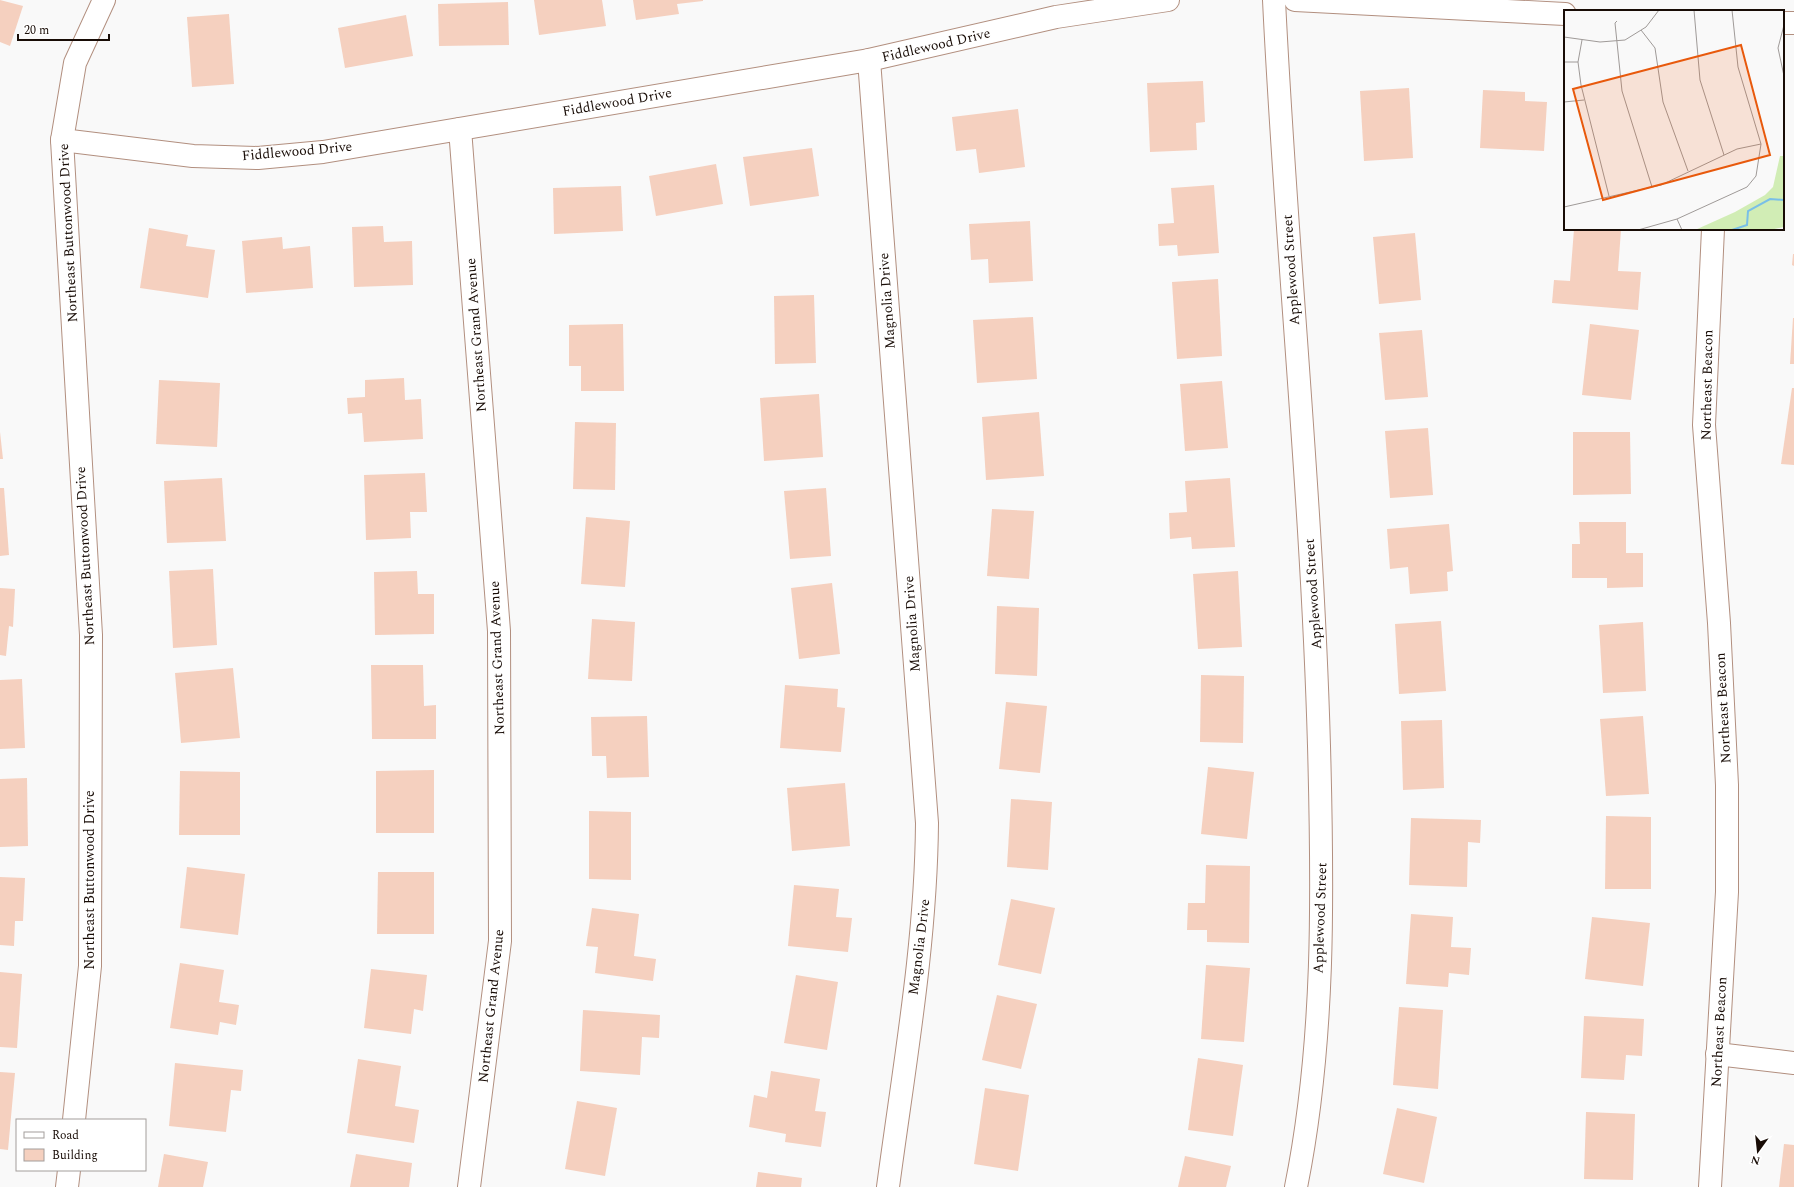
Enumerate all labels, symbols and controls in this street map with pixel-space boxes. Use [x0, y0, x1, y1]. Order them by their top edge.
inset map [1564, 10, 1784, 230]
scale bar [18, 16, 109, 42]
text: 20 m [24, 21, 49, 40]
street label: Fiddlewood Drive [880, 22, 993, 68]
street label: Fiddlewood Drive [561, 82, 674, 122]
street label: Fiddlewood Drive [241, 136, 353, 166]
street label: Northeast Buttonwood Drive [53, 143, 83, 323]
street label: Applewood Street [1277, 214, 1305, 326]
street label: Magnolia Drive [873, 252, 901, 350]
street label: Northeast Grand Avenue [460, 257, 492, 413]
street label: Northeast Beacon [1696, 329, 1718, 441]
street label: Northeast Buttonwood Drive [70, 466, 100, 646]
street label: Applewood Street [1299, 538, 1327, 650]
street label: Magnolia Drive [898, 575, 926, 673]
street label: Northeast Grand Avenue [484, 580, 510, 736]
street label: Northeast Beacon [1710, 652, 1736, 764]
street label: Northeast Buttonwood Drive [79, 790, 100, 970]
street label: Applewood Street [1308, 862, 1332, 974]
street label: Magnolia Drive [903, 898, 935, 996]
street label: Northeast Grand Avenue [472, 928, 510, 1084]
street label: Northeast Beacon [1706, 976, 1732, 1088]
legend [16, 1119, 146, 1171]
text: Road [52, 1126, 79, 1145]
north arrow [1738, 1131, 1778, 1171]
text: Building [52, 1146, 98, 1165]
text: N [1749, 1151, 1762, 1170]

